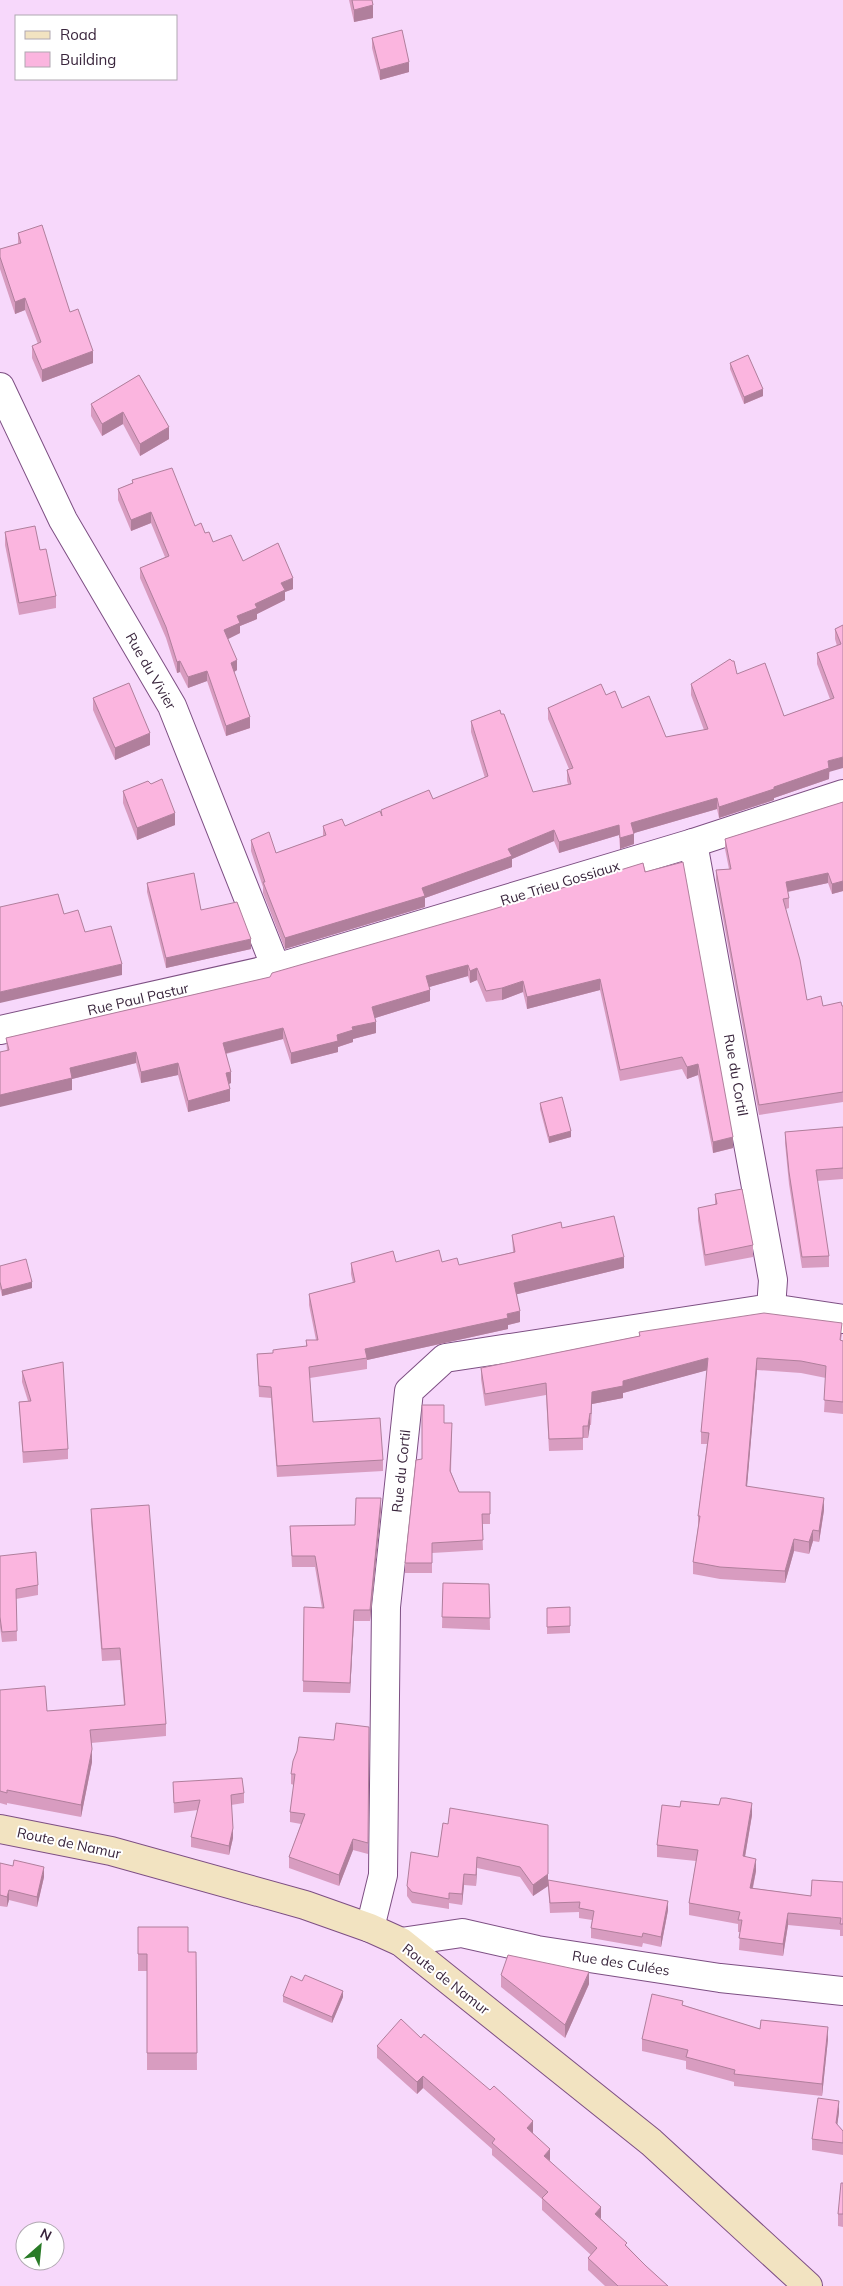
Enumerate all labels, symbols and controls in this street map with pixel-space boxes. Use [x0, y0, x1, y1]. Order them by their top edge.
legend [15, 15, 178, 80]
text: Road [60, 25, 97, 44]
text: Building [60, 50, 116, 69]
street label: Rue du Vivier [122, 629, 181, 713]
street label: Rue Trieu Gossiaux [498, 856, 622, 910]
street label: Rue Paul Pastur [86, 978, 191, 1019]
street label: Rue du Cortil [720, 1032, 752, 1118]
street label: Rue du Cortil [388, 1429, 414, 1513]
street label: Route de Namur [15, 1823, 123, 1863]
street label: Route de Namur [399, 1939, 494, 2019]
street label: Rue des Culées [571, 1946, 671, 1980]
north arrow [15, 2221, 65, 2271]
text: N [37, 2224, 55, 2245]

